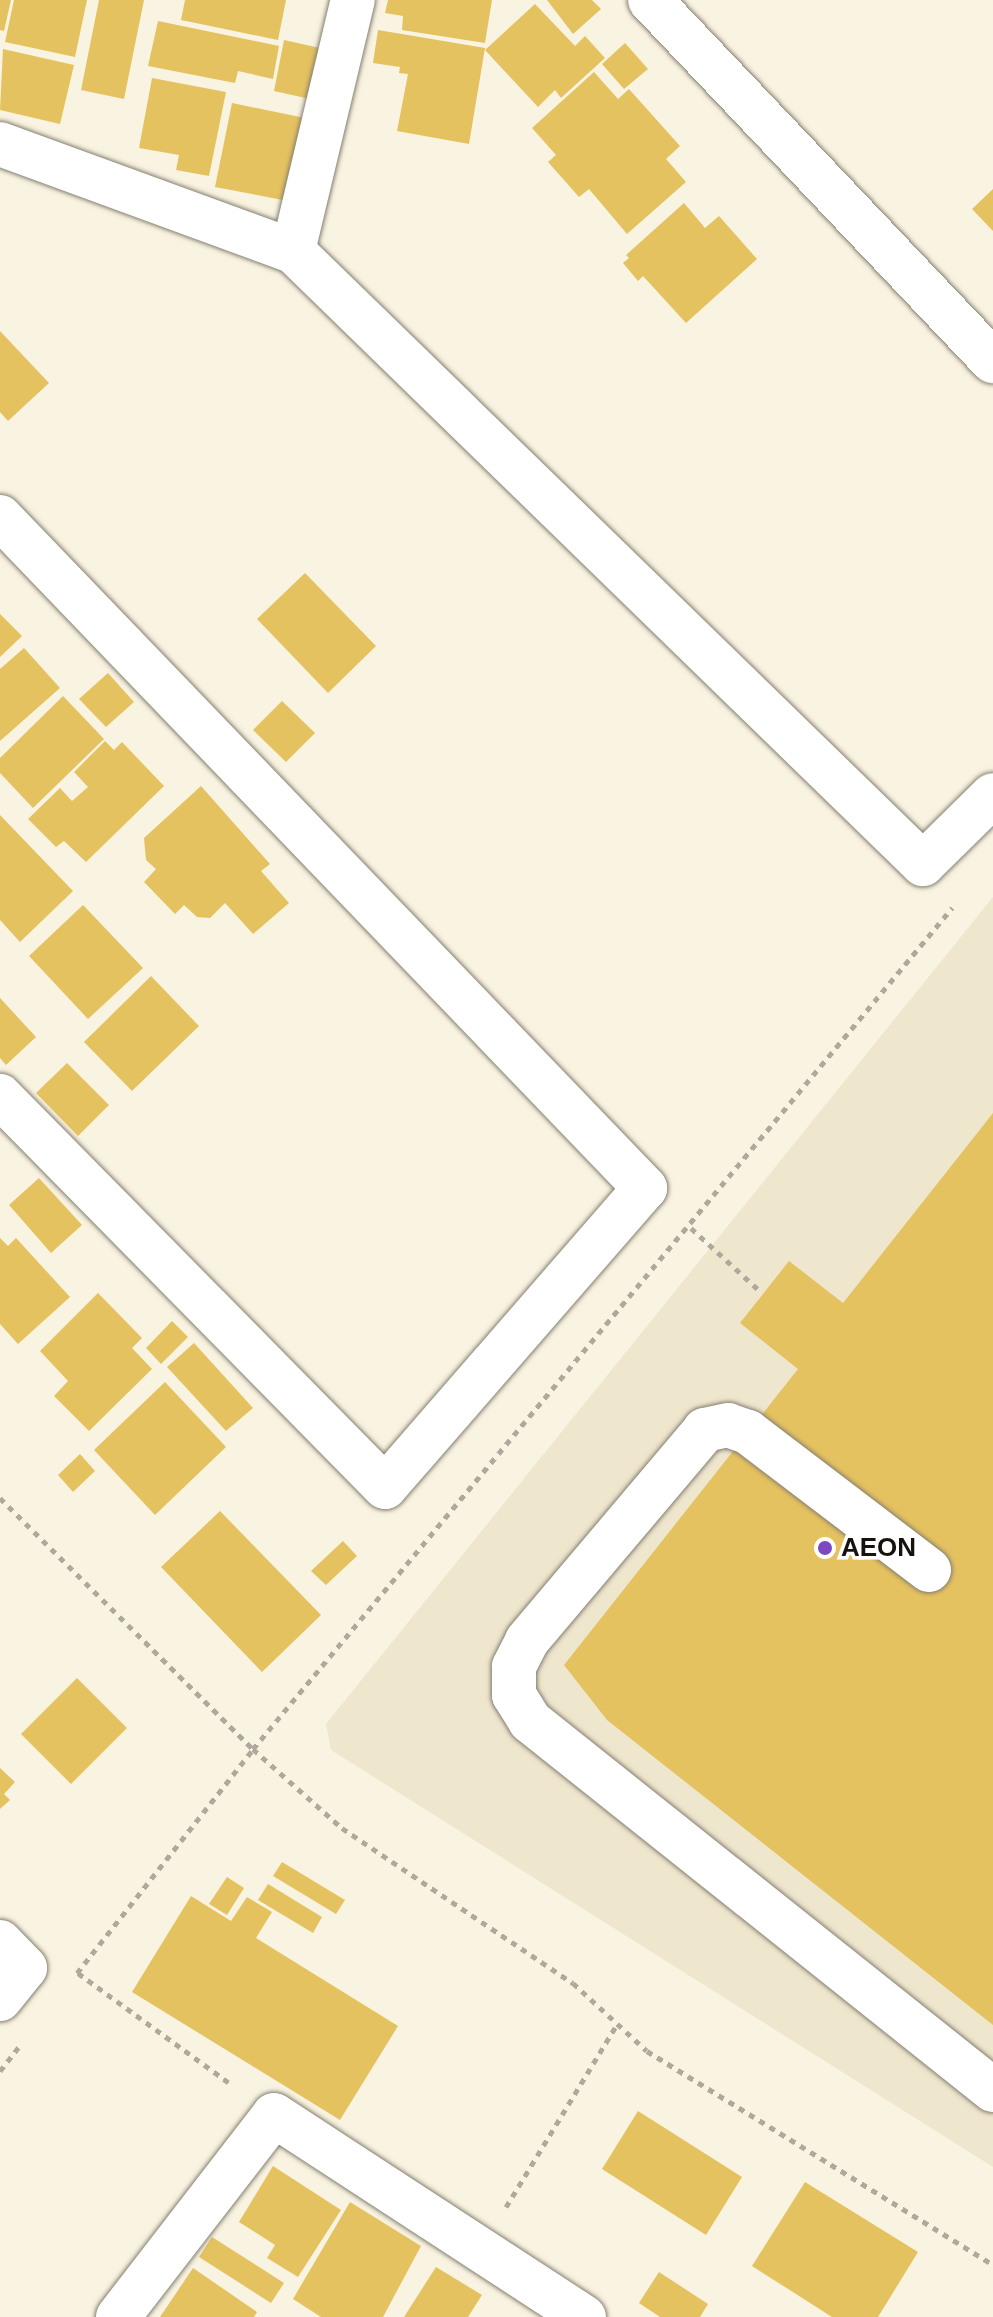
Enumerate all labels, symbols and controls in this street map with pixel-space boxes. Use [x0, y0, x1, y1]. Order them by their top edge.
place label: AEON [841, 1532, 916, 1564]
marker: AEON [816, 1539, 834, 1557]

